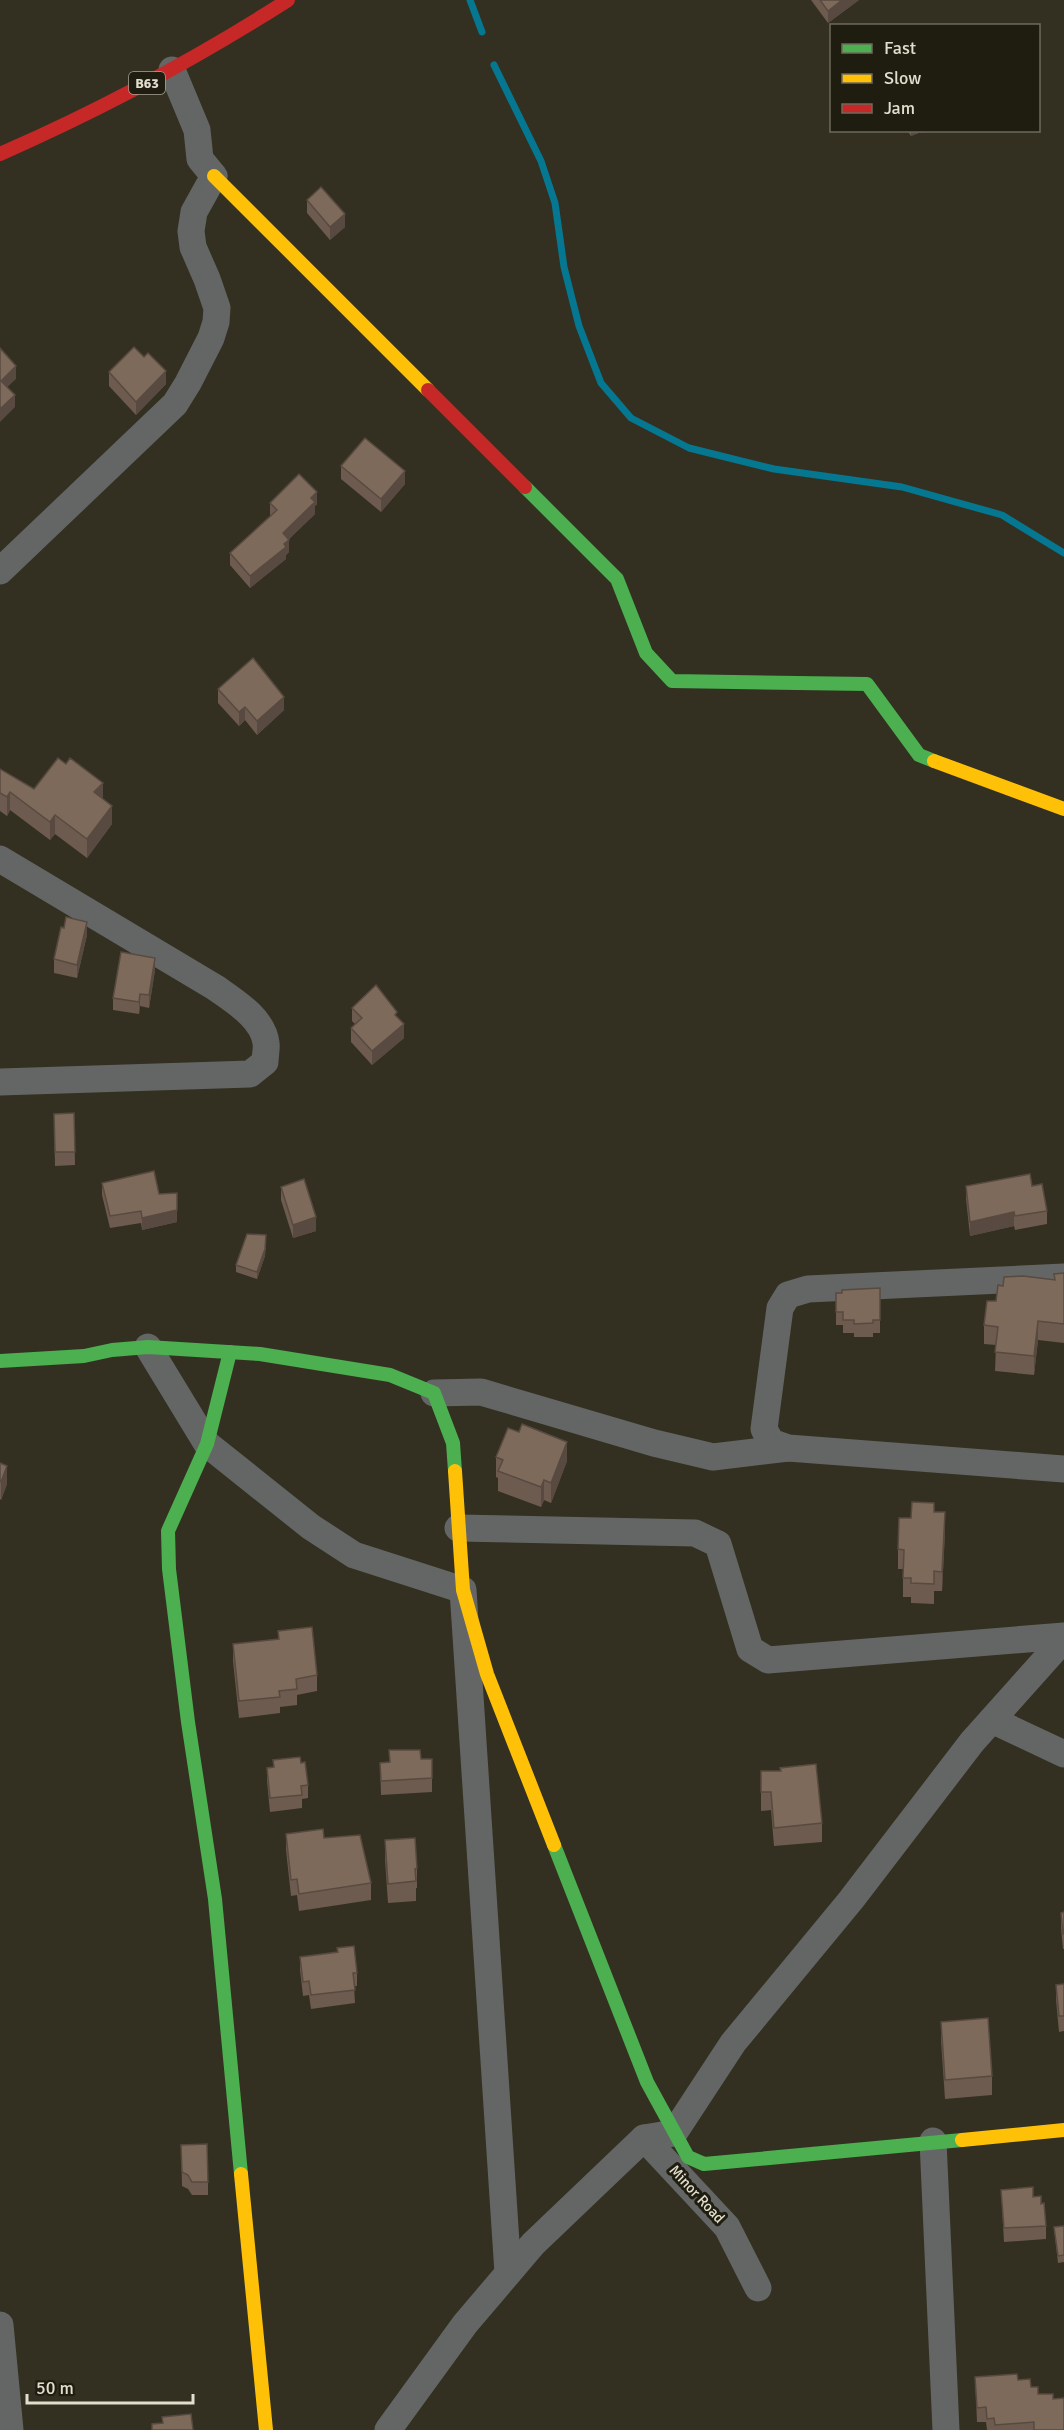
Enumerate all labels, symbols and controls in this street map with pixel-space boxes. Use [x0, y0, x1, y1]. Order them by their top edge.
legend [830, 24, 1040, 132]
text: Fast [884, 37, 916, 59]
text: Slow [884, 67, 921, 89]
road number: B63 [129, 72, 165, 94]
text: Jam [884, 97, 915, 119]
street label: Minor Road [665, 2161, 729, 2227]
scale bar [27, 2367, 194, 2405]
text: 50 m [36, 2377, 74, 2399]

